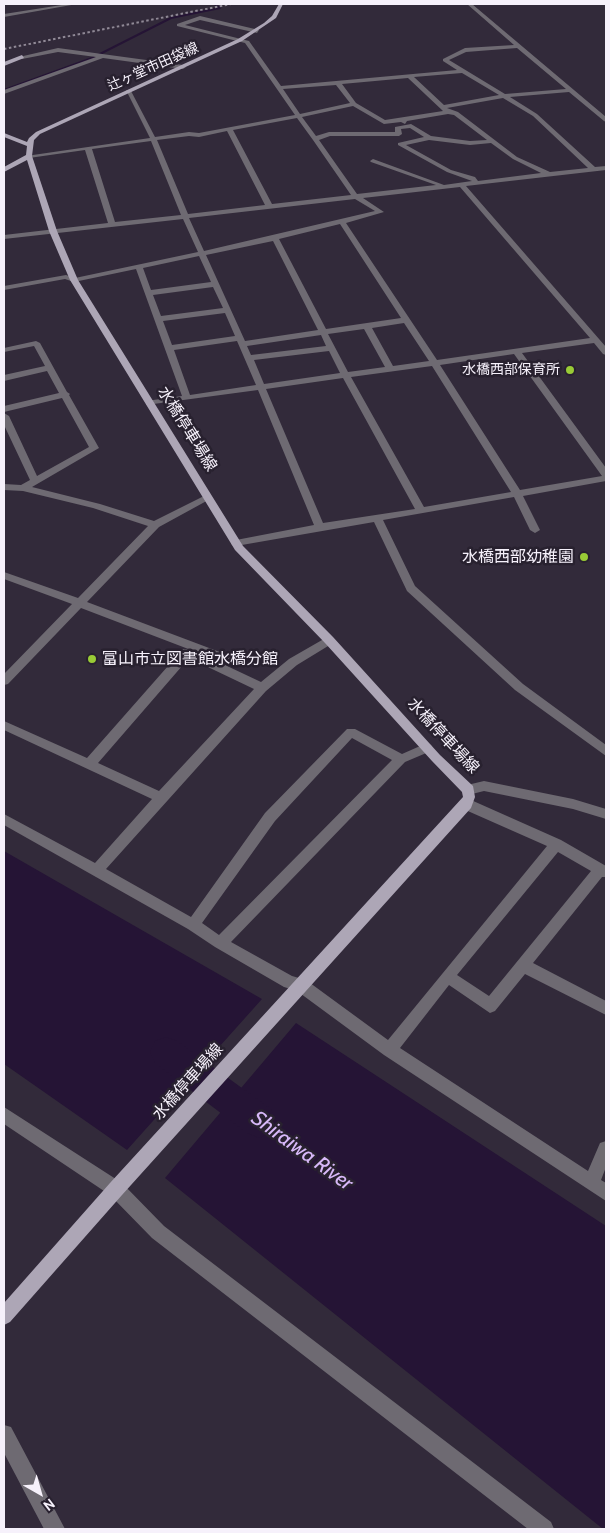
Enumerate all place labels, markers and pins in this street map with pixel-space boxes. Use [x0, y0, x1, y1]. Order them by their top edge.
place label: 水橋西部保育所 [462, 362, 560, 378]
marker: 水橋西部保育所 [564, 364, 576, 376]
place label: 水橋西部幼稚園 [462, 547, 574, 567]
marker: 水橋西部幼稚園 [578, 551, 590, 563]
place label: 富山市立図書館水橋分館 [102, 649, 278, 669]
marker: 富山市立図書館水橋分館 [86, 653, 98, 665]

